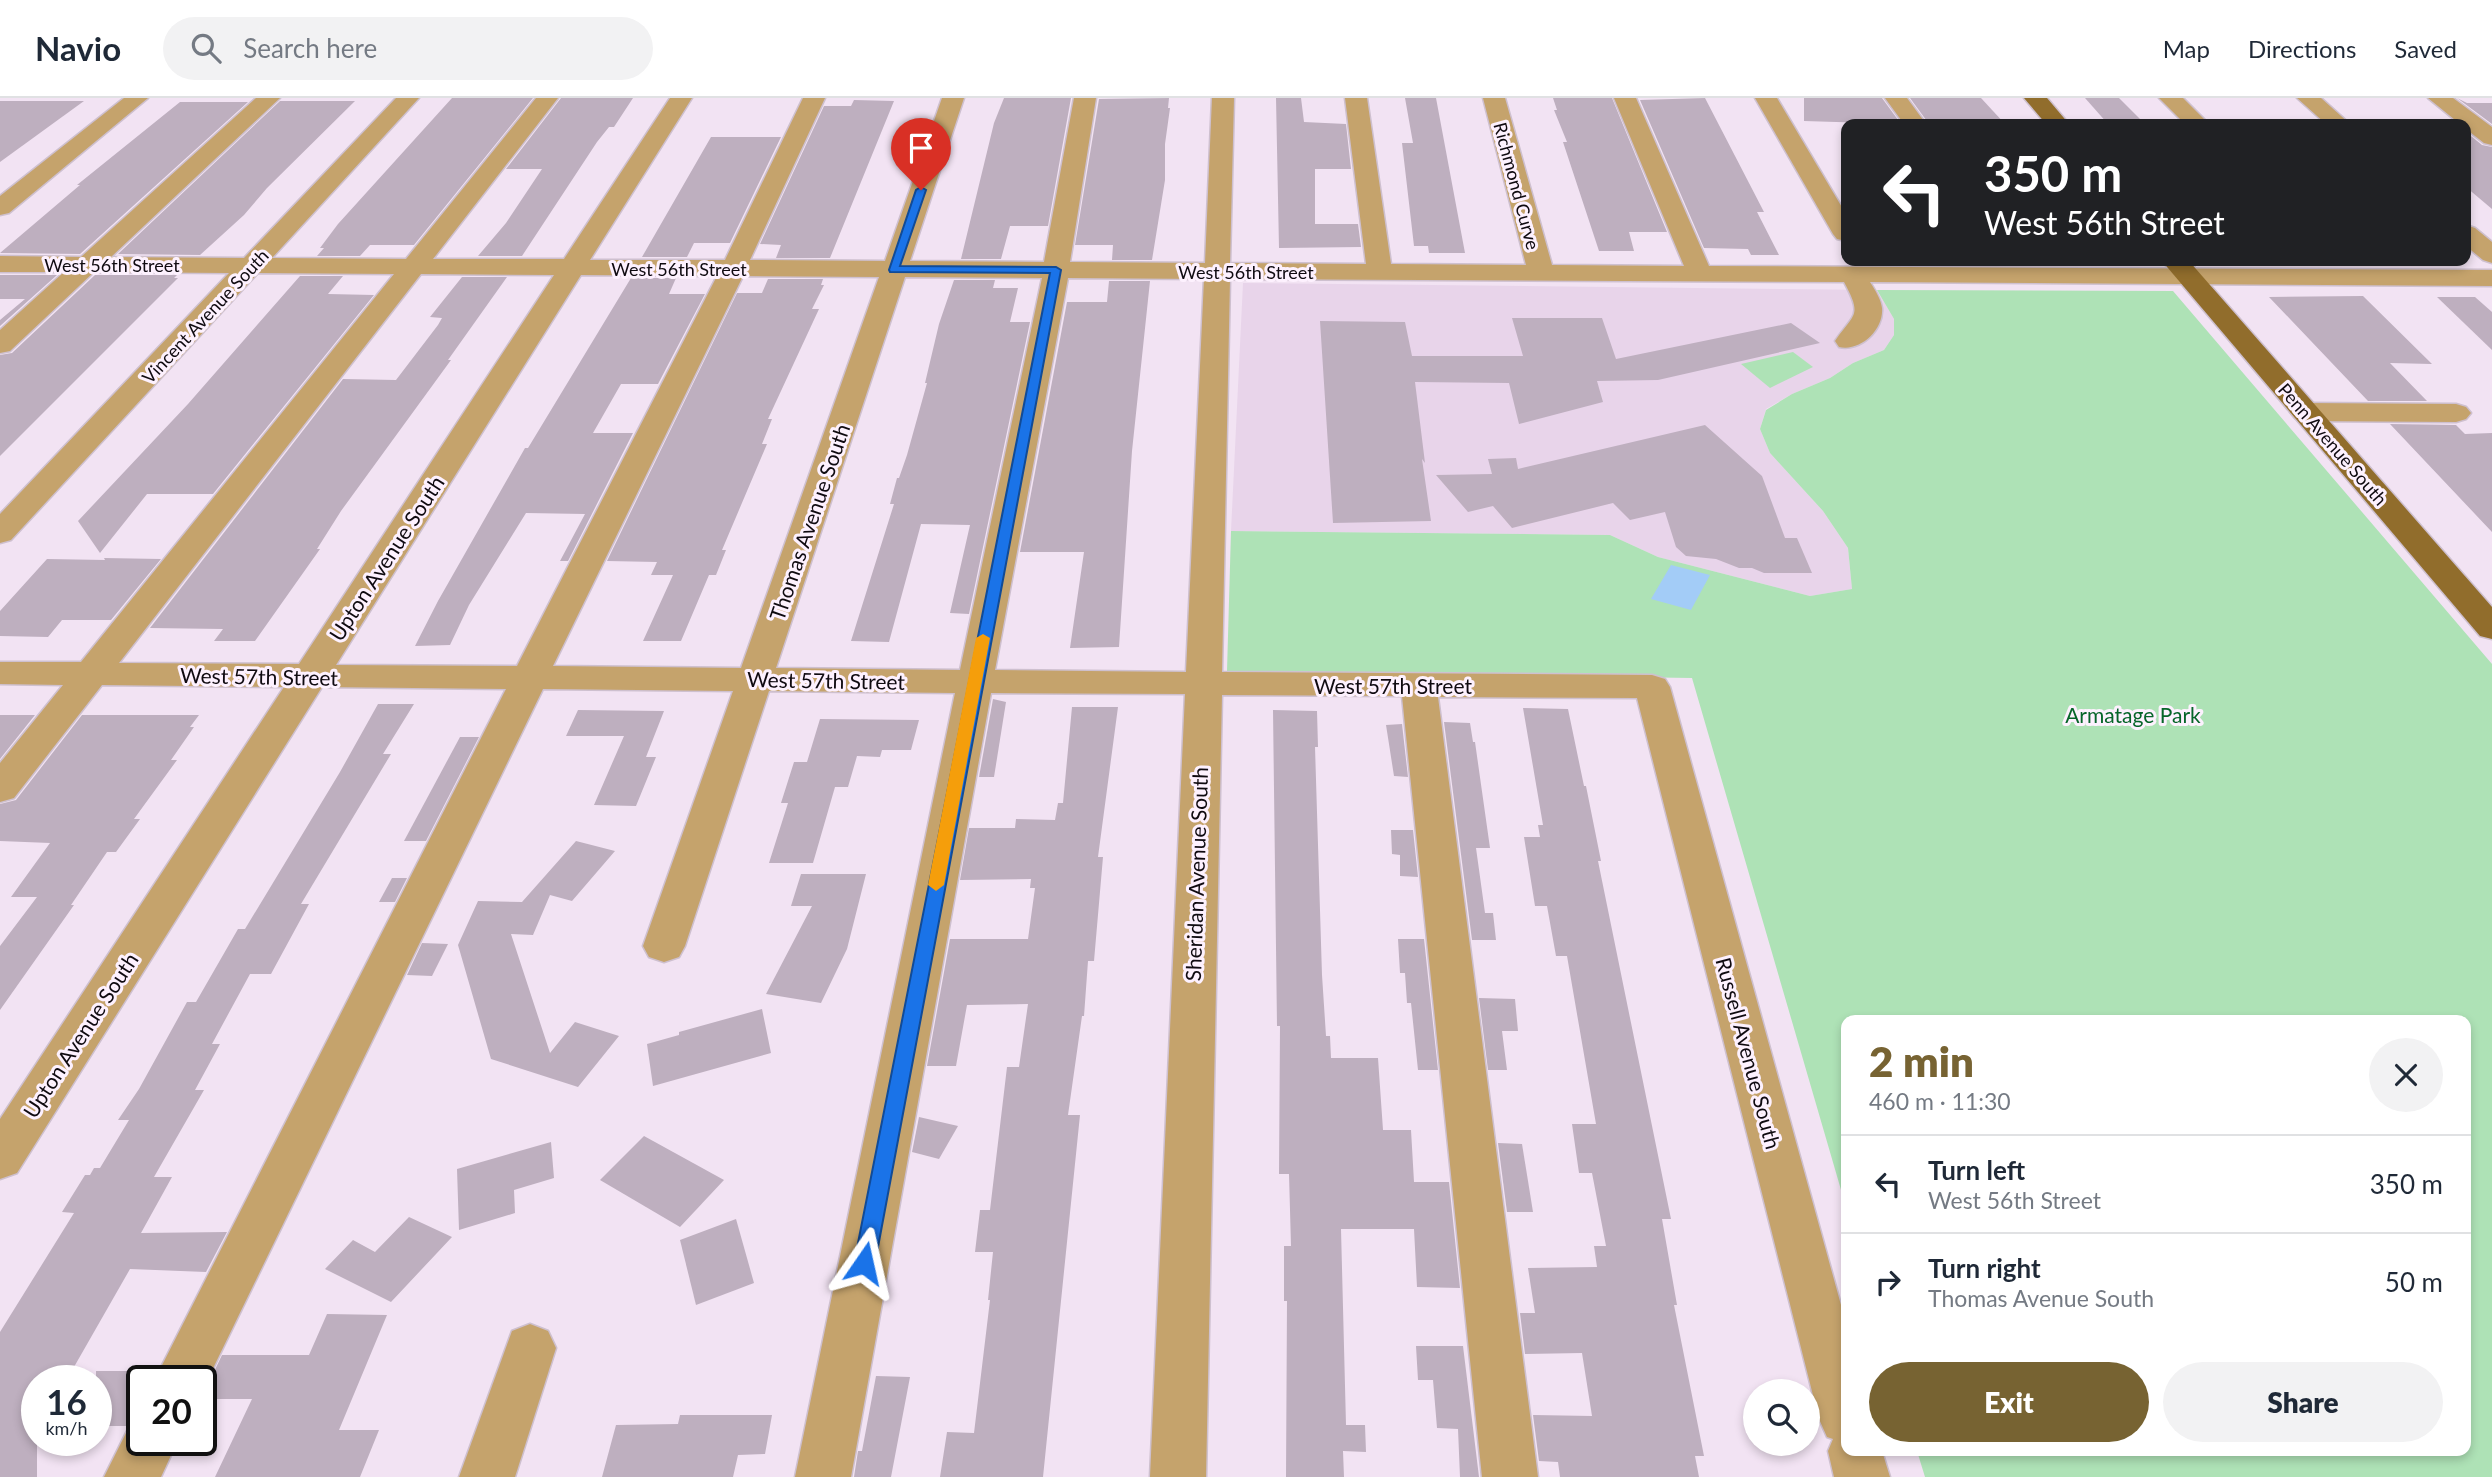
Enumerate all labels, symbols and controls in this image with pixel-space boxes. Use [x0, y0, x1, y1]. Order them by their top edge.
search box [163, 17, 653, 80]
text: Navio [35, 28, 121, 68]
icon: search [187, 29, 225, 67]
text: Search here [243, 32, 377, 64]
text: Map [2163, 34, 2210, 63]
text: Directions [2248, 34, 2356, 63]
text: Saved [2394, 34, 2457, 63]
pin [891, 118, 951, 190]
street label: Richmond Curve [1489, 120, 1545, 252]
icon: arrive [902, 129, 940, 167]
text: 350 m [1984, 144, 2122, 202]
icon: left [1869, 147, 1960, 238]
text: West 56th Street [1984, 203, 2225, 242]
street label: Vincent Avenue South [137, 244, 273, 388]
street label: West 56th Street [44, 254, 180, 276]
street label: West 56th Street [611, 258, 747, 280]
street label: West 56th Street [1178, 261, 1314, 283]
street label: Penn Avenue South [2274, 378, 2392, 510]
street label: Thomas Avenue South [764, 420, 854, 624]
street label: Upton Avenue South [323, 471, 449, 645]
street label: West 57th Street [180, 662, 339, 690]
street label: West 57th Street [747, 666, 906, 694]
street label: West 57th Street [1314, 673, 1472, 698]
park label: Armatage Park [2065, 702, 2201, 727]
street label: Sheridan Avenue South [1180, 766, 1212, 982]
street label: Upton Avenue South [17, 948, 143, 1122]
street label: Russell Avenue South [1711, 954, 1787, 1152]
text: 2 min [1869, 1036, 1974, 1086]
button: close [2369, 1038, 2443, 1112]
text: 460 m · 11:30 [1869, 1087, 2011, 1115]
text: Turn left [1928, 1154, 2025, 1186]
icon: left [1869, 1165, 1907, 1203]
text: 350 m [2370, 1168, 2443, 1200]
text: West 56th Street [1928, 1186, 2101, 1214]
position arrow [827, 1226, 901, 1300]
text: Turn right [1928, 1252, 2041, 1284]
icon: right [1869, 1263, 1907, 1301]
text: 50 m [2385, 1266, 2443, 1298]
text: Thomas Avenue South [1928, 1284, 2154, 1312]
button: Exit [1869, 1362, 2149, 1442]
button: Share [2163, 1362, 2443, 1442]
speed limit sign: 20 [126, 1365, 217, 1456]
map controls [1743, 1379, 1820, 1456]
button: search [1743, 1379, 1820, 1456]
text: 16 [46, 1380, 87, 1422]
text: km/h [45, 1417, 88, 1439]

